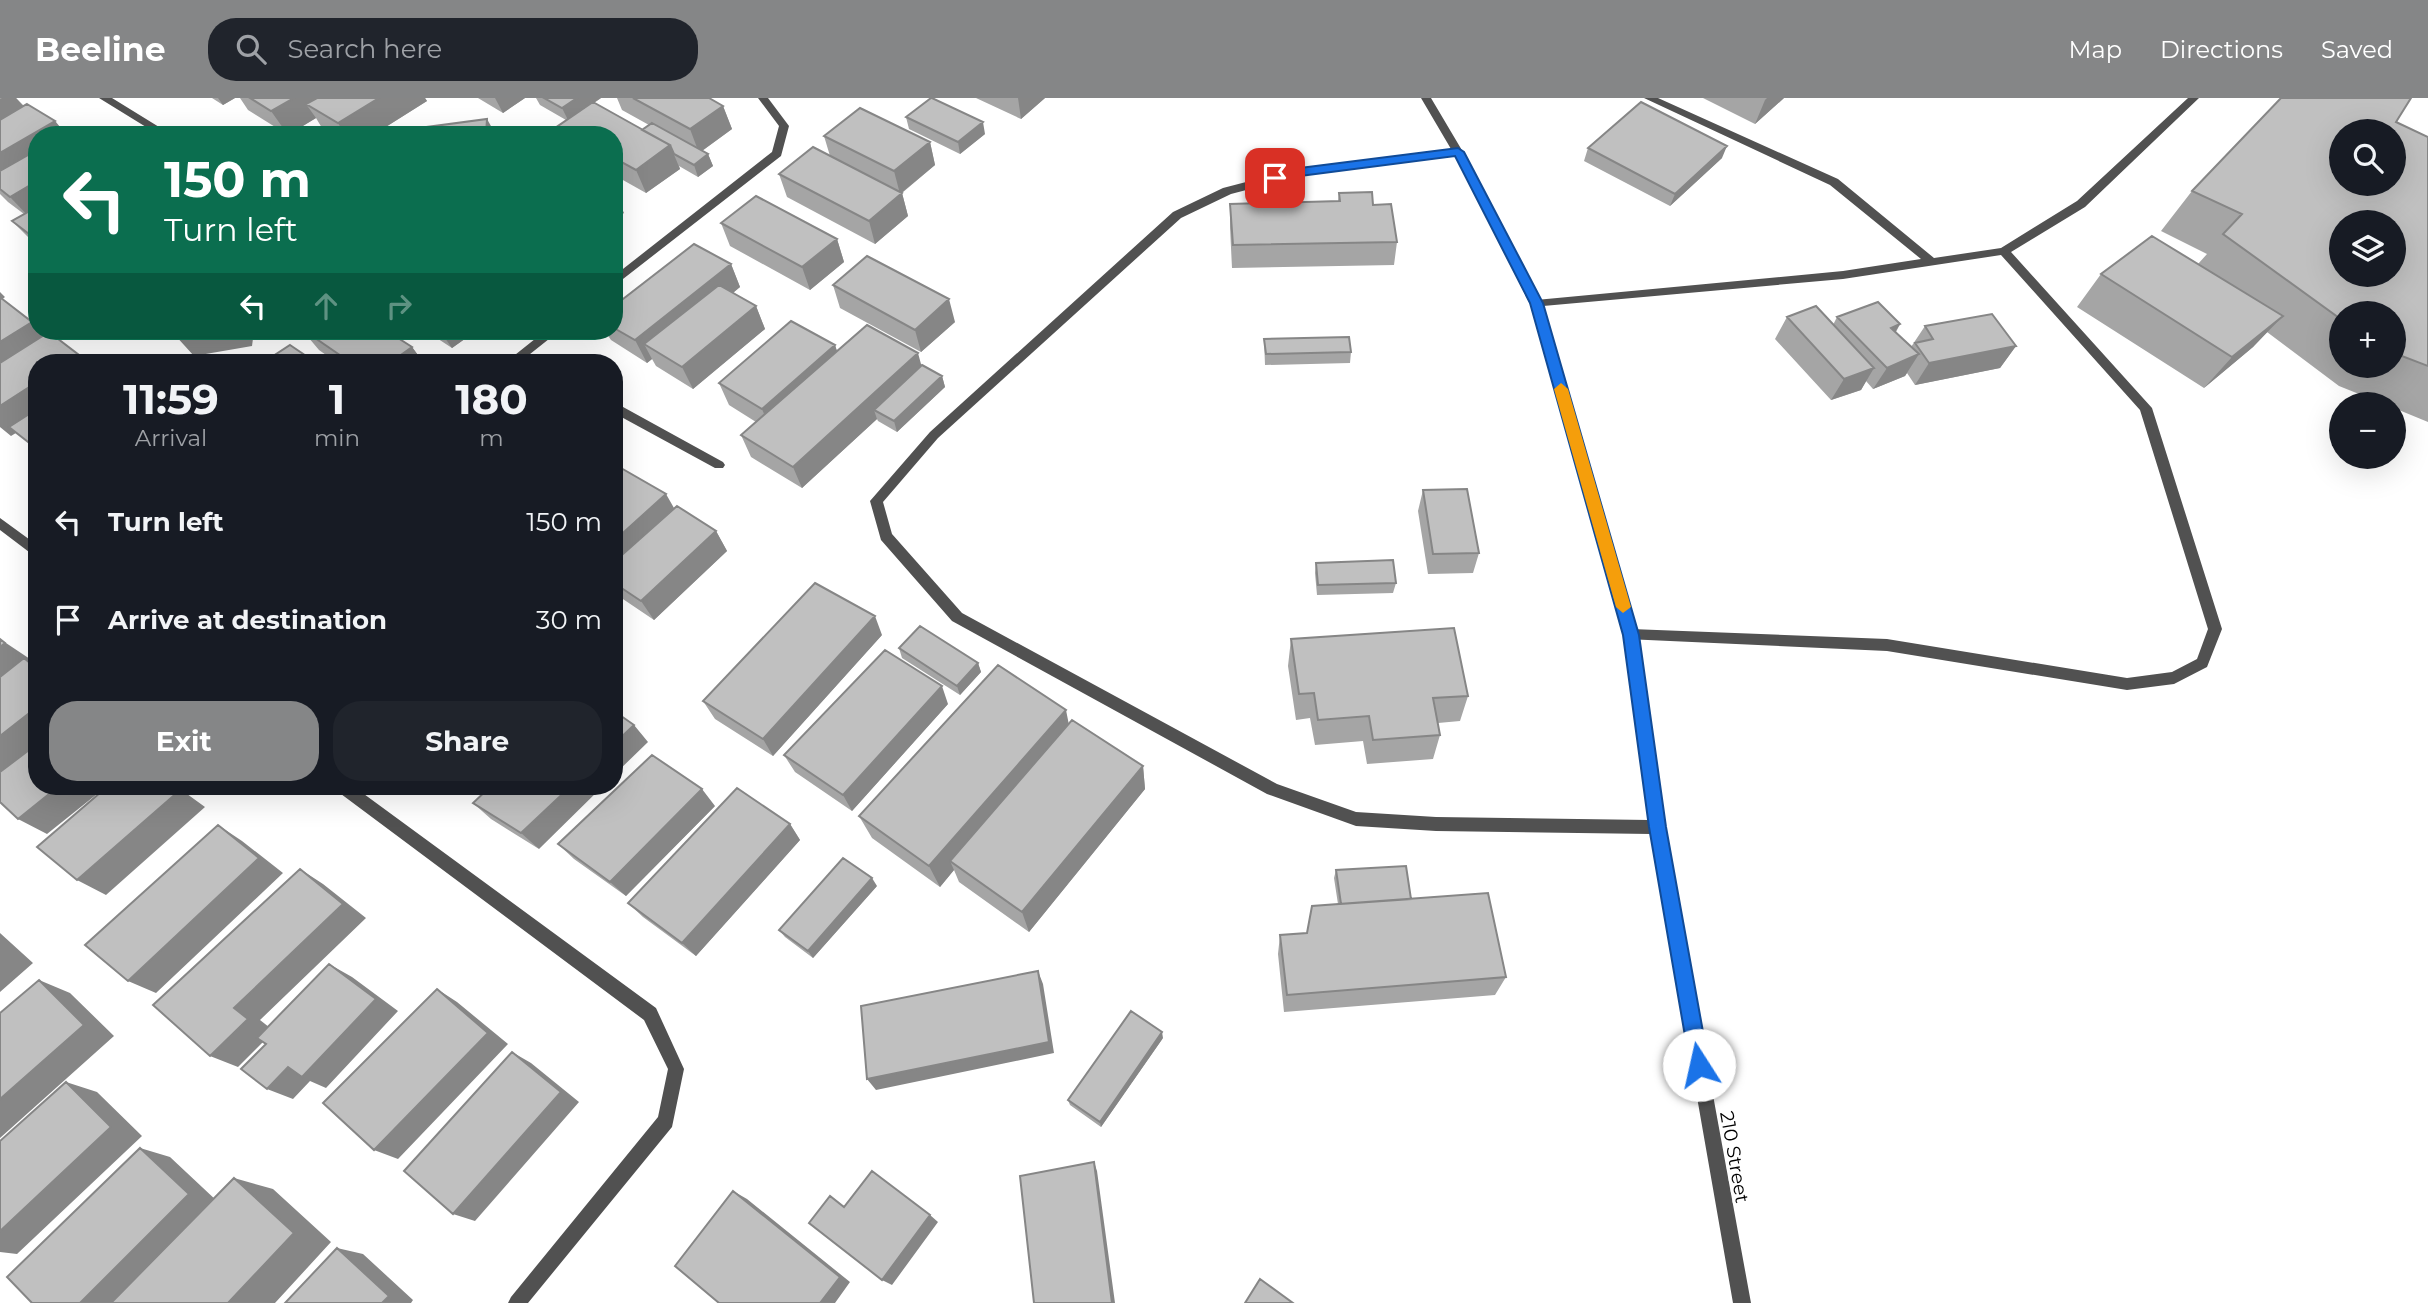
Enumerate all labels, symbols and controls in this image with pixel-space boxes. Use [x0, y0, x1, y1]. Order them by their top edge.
search box [208, 18, 698, 81]
text: Beeline [35, 29, 166, 69]
icon: search [232, 30, 270, 68]
text: Search here [288, 33, 442, 65]
text: Map [2069, 35, 2122, 64]
text: Directions [2160, 35, 2283, 64]
text: Saved [2321, 35, 2393, 64]
map controls [2329, 119, 2406, 469]
button: search [2329, 119, 2406, 196]
pin [1245, 148, 1305, 208]
text: 150 m [164, 150, 311, 209]
icon: left [49, 154, 140, 245]
icon: arrive [1256, 159, 1294, 197]
text: Turn left [164, 210, 298, 249]
button: layers [2329, 210, 2406, 287]
icon: left [234, 287, 272, 325]
icon: ahead [307, 287, 345, 325]
icon: right [380, 287, 418, 325]
button: + [2329, 301, 2406, 378]
text: 11:59 [123, 373, 219, 425]
text: 1 [329, 373, 345, 425]
text: 180 [455, 373, 528, 425]
button: − [2329, 392, 2406, 469]
text: Arrival [135, 424, 207, 452]
text: min [314, 424, 360, 452]
text: m [479, 424, 504, 452]
icon: left [49, 503, 87, 541]
text: Turn left [108, 506, 224, 538]
text: 150 m [526, 506, 602, 538]
icon: arrive [49, 601, 87, 639]
text: Arrive at destination [108, 604, 387, 636]
text: 30 m [536, 604, 602, 636]
button: Exit [49, 701, 319, 781]
button: Share [333, 701, 602, 781]
position arrow [1662, 1028, 1736, 1102]
street label: 210 Street [1715, 1109, 1754, 1205]

